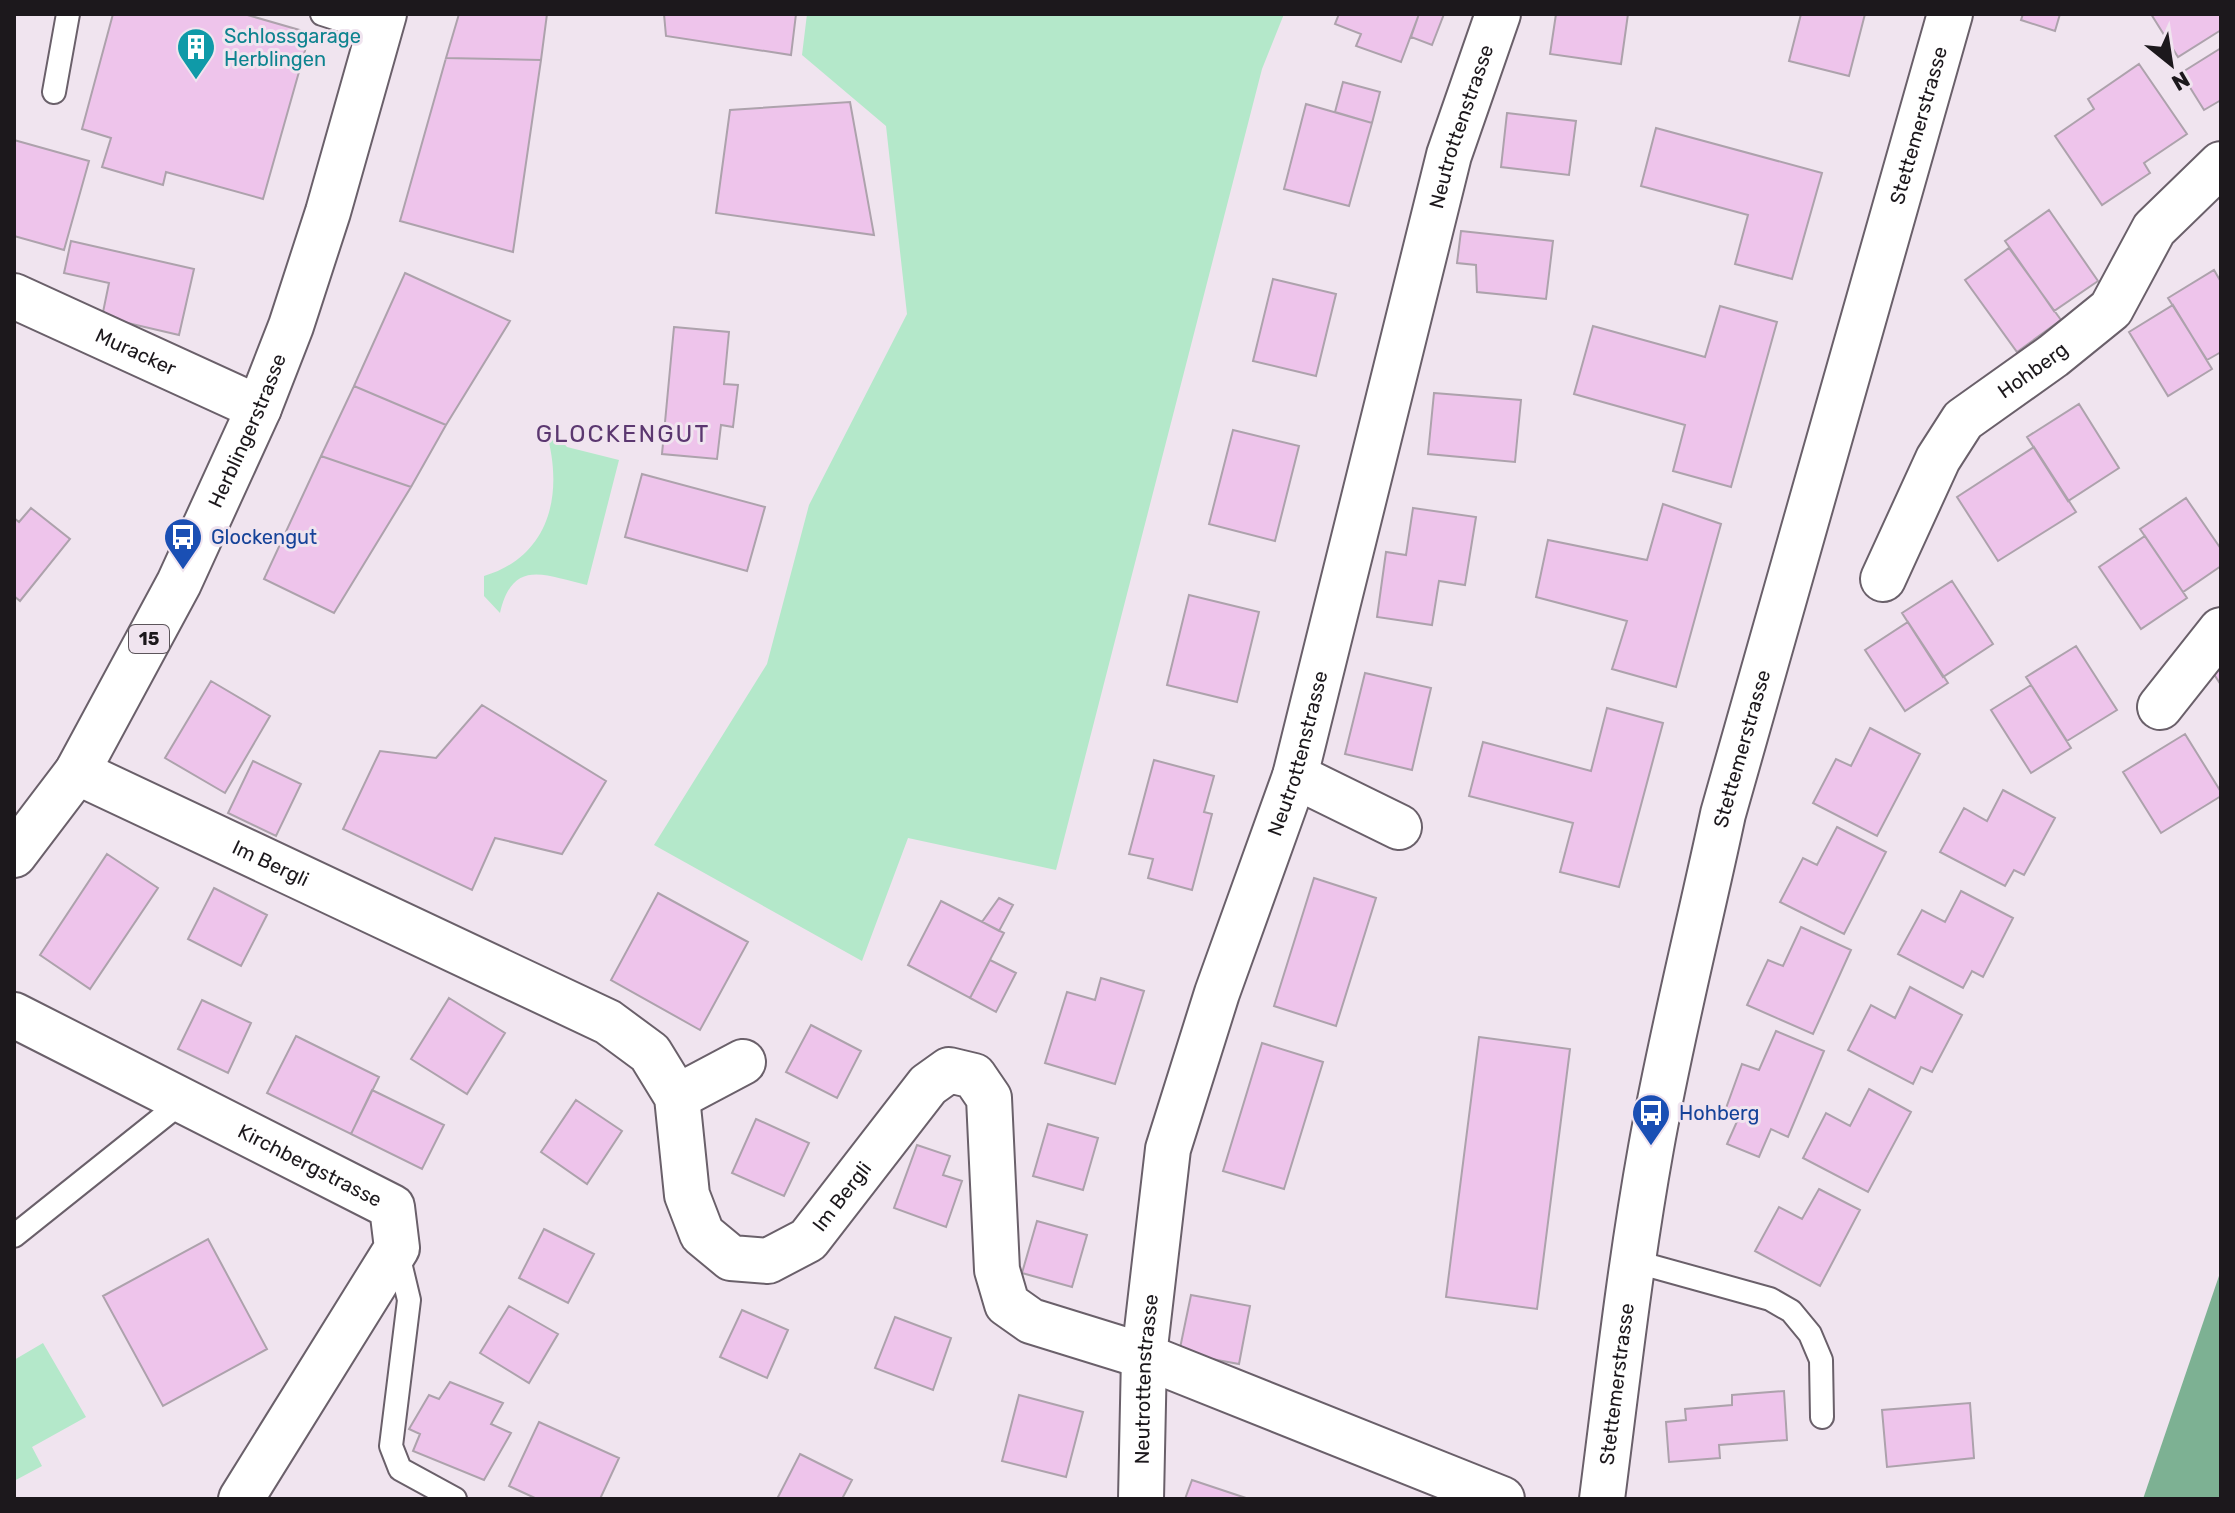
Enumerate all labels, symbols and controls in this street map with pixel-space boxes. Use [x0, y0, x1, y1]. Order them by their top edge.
place label: Schlossgarage Herblingen [224, 24, 361, 71]
north arrow [2131, 24, 2211, 104]
building icon: Schlossgarage Herblingen [175, 26, 217, 81]
street label: Neutrottenstrasse [1424, 41, 1498, 211]
street label: Stettemerstrasse [1885, 44, 1952, 207]
text: N [2167, 65, 2194, 97]
street label: Muracker [92, 323, 180, 381]
street label: Hohberg [1993, 337, 2073, 403]
street label: Herblingerstrasse [203, 350, 291, 511]
district label: GLOCKENGUT [536, 420, 710, 448]
bus stop icon: Glockengut [162, 516, 204, 571]
place label: Glockengut [211, 525, 317, 549]
road number: 15 [129, 625, 169, 653]
street label: Stettemerstrasse [1708, 667, 1775, 830]
street label: Neutrottenstrasse [1262, 668, 1333, 839]
street label: Im Bergli [229, 835, 313, 891]
bus stop icon: Hohberg [1630, 1092, 1672, 1147]
place label: Hohberg [1679, 1101, 1759, 1125]
street label: Kirchbergstrasse [234, 1119, 386, 1212]
street label: Im Bergli [807, 1157, 876, 1236]
street label: Neutrottenstrasse [1130, 1293, 1163, 1465]
street label: Stettemerstrasse [1594, 1302, 1639, 1466]

